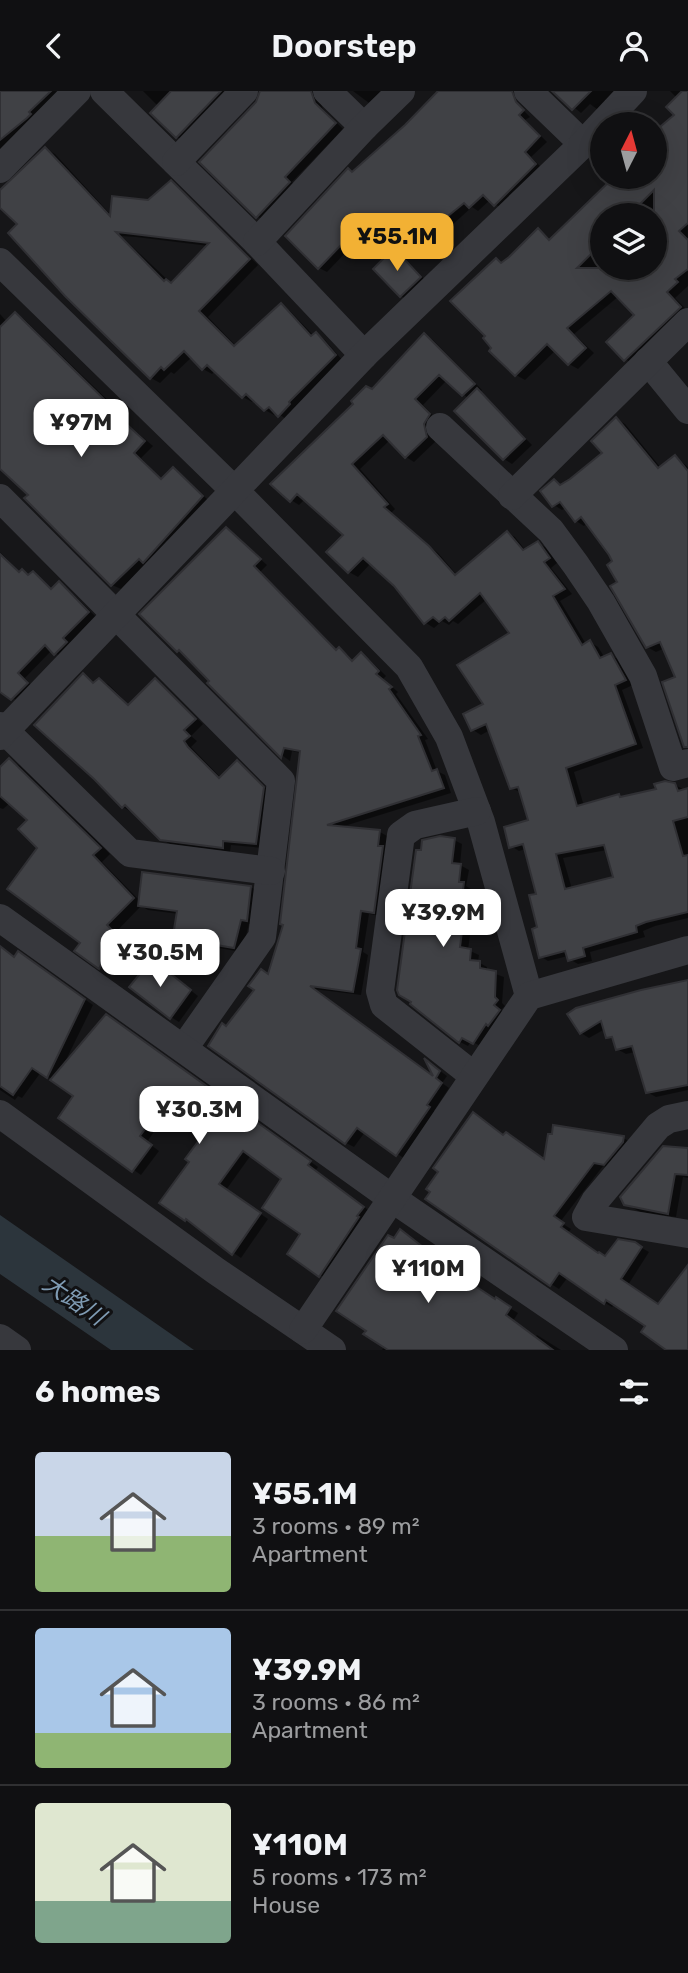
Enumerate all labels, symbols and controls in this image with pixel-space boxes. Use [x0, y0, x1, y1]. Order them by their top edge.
icon: back [35, 27, 73, 65]
text: Doorstep [271, 27, 417, 65]
icon: person [615, 27, 653, 65]
north arrow [590, 112, 667, 189]
map controls [590, 112, 667, 280]
button: layers [590, 203, 667, 280]
pin: ¥55.1M [340, 213, 454, 273]
text: ¥55.1M [357, 222, 437, 250]
pin: ¥97M [40, 399, 122, 459]
text: ¥97M [50, 408, 112, 436]
pin: ¥39.9M [386, 889, 500, 949]
text: ¥39.9M [401, 898, 485, 926]
pin: ¥30.5M [103, 929, 217, 989]
text: ¥30.5M [117, 938, 203, 966]
pin: ¥30.3M [142, 1087, 256, 1146]
text: ¥30.3M [155, 1095, 243, 1123]
pin: ¥110M [379, 1245, 477, 1305]
text: ¥110M [391, 1254, 465, 1282]
water label: 大路川 [38, 1269, 113, 1333]
icon: filters [615, 1373, 653, 1411]
text: 6 homes [35, 1374, 161, 1410]
text: ¥55.1M [252, 1476, 358, 1512]
icon: home [91, 1480, 175, 1564]
text: 3 rooms · 89 m² [252, 1512, 420, 1540]
text: Apartment [252, 1540, 368, 1568]
text: ¥39.9M [252, 1652, 362, 1688]
icon: home [91, 1656, 175, 1740]
text: 3 rooms · 86 m² [252, 1688, 420, 1716]
text: Apartment [252, 1716, 368, 1744]
text: ¥110M [252, 1827, 348, 1863]
icon: home [91, 1831, 175, 1915]
text: 5 rooms · 173 m² [252, 1863, 427, 1891]
text: House [252, 1891, 320, 1919]

